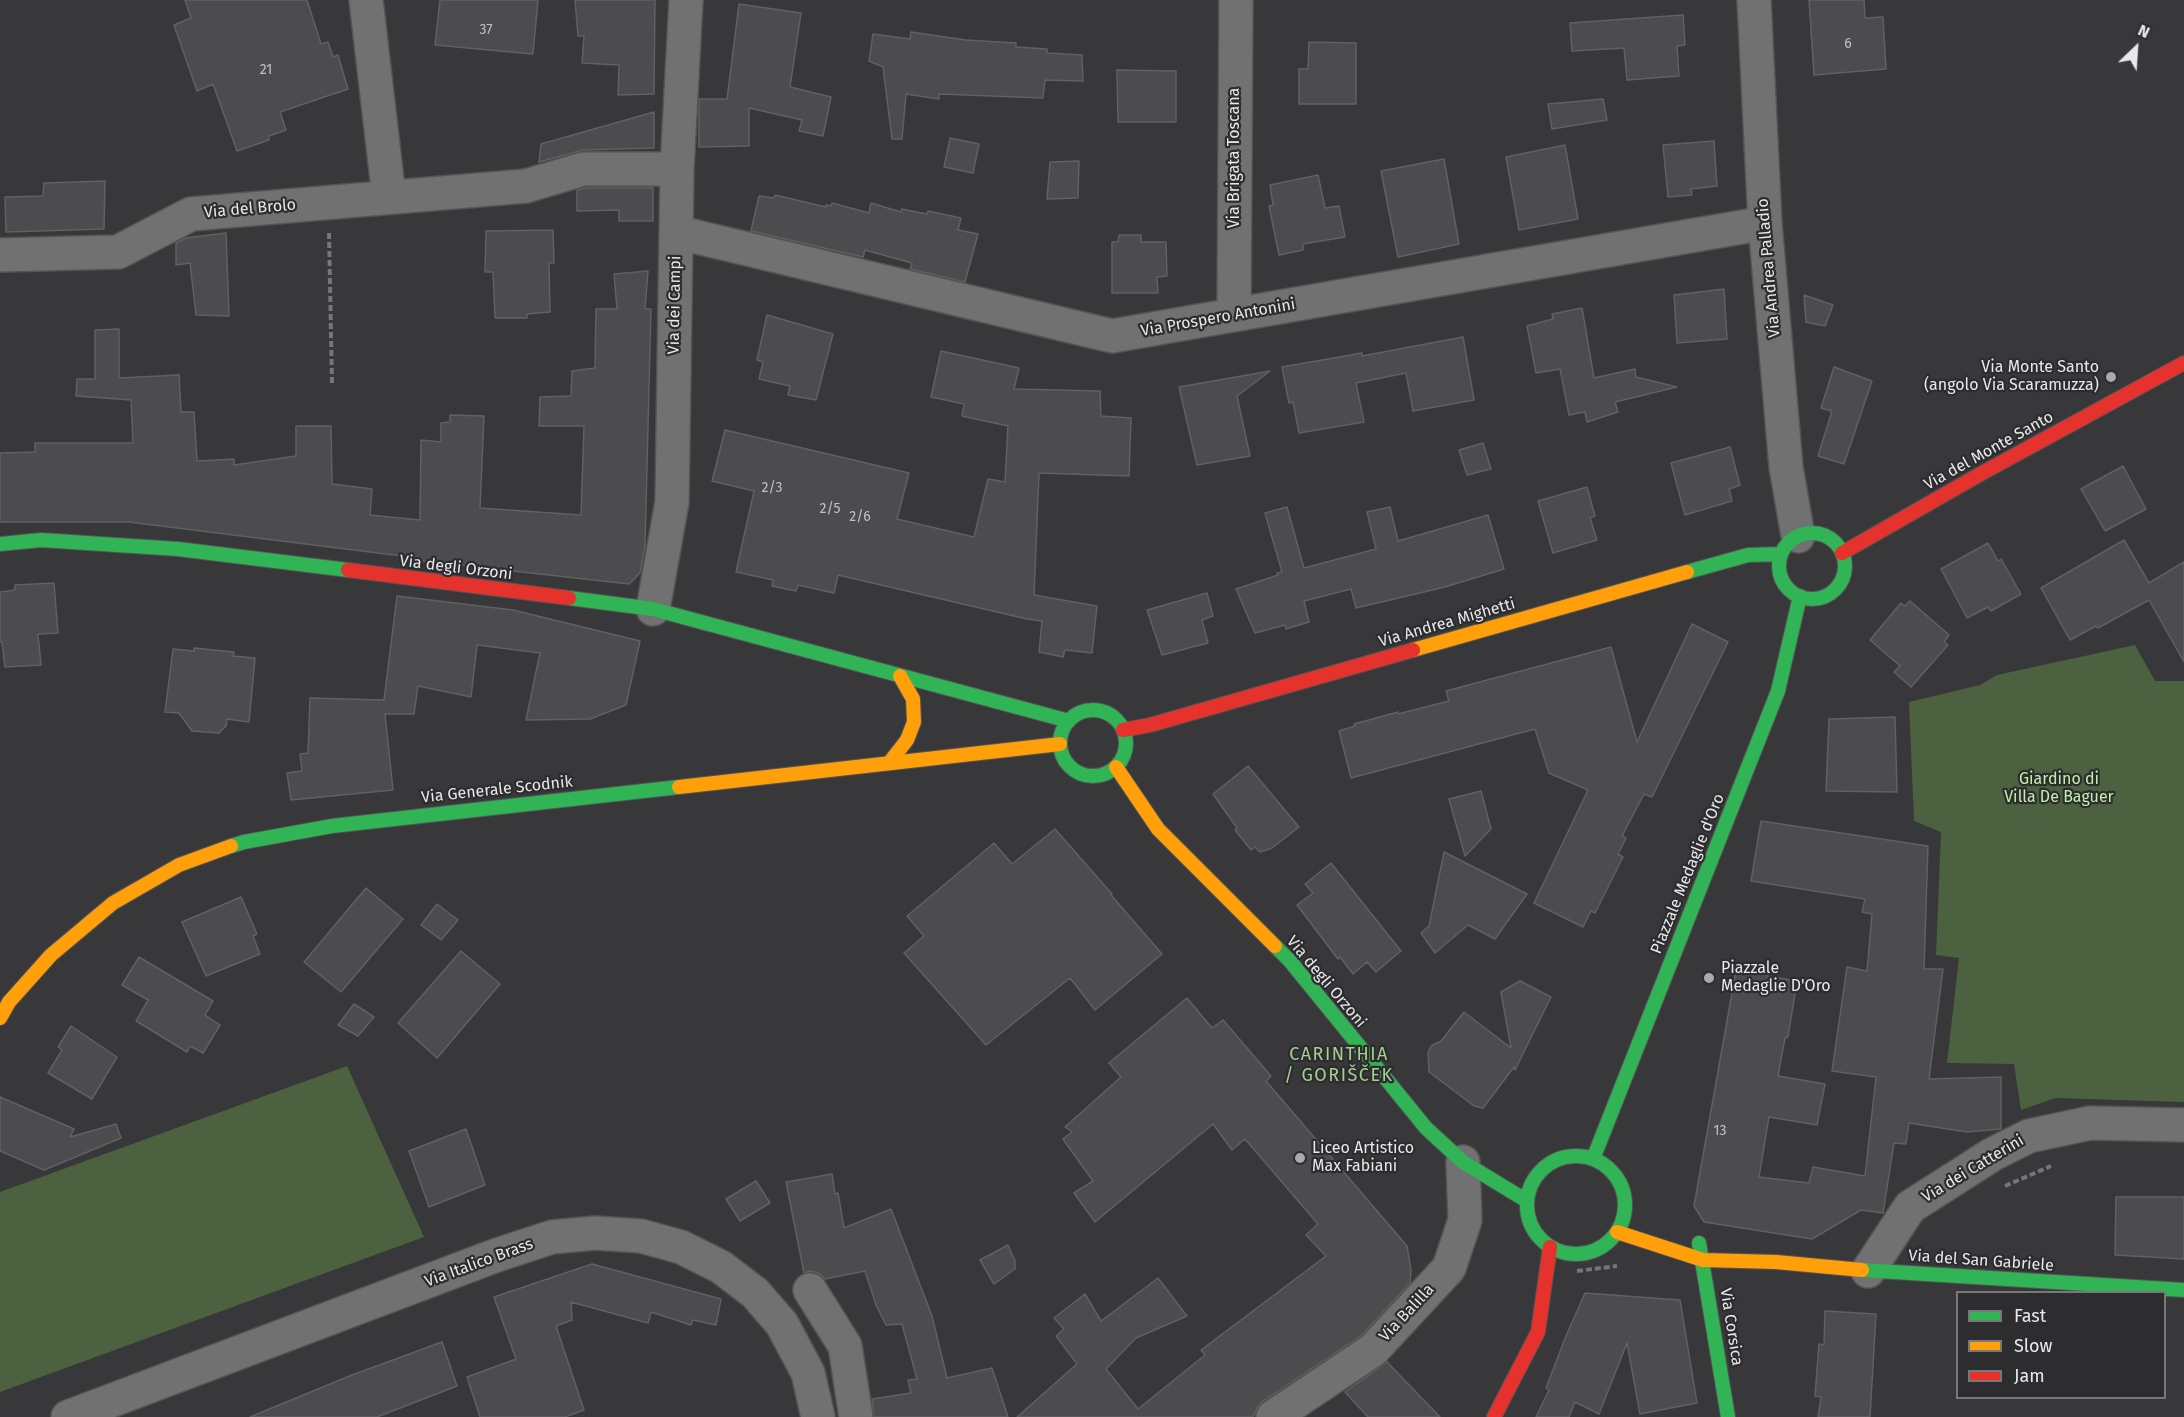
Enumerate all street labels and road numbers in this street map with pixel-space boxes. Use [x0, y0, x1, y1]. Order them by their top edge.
street label: Via Brigata Toscana [1225, 88, 1245, 228]
street label: Via del Brolo [203, 195, 297, 223]
street label: Via Andrea Palladio [1753, 197, 1785, 339]
street label: Via dei Campi [665, 256, 685, 354]
street label: Via Prospero Antonini [1139, 295, 1297, 341]
street label: Via del Monte Santo [1921, 407, 2057, 495]
street label: Via degli Orzoni [398, 552, 514, 584]
street label: Via Andrea Mighetti [1377, 594, 1517, 652]
street label: Via Generale Scodnik [420, 773, 574, 807]
street label: Piazzale Medaglie d'Oro [1647, 791, 1729, 957]
street label: Via degli Orzoni [1282, 932, 1370, 1032]
street label: Via dei Catterini [1919, 1131, 2027, 1207]
street label: Via Italico Brass [422, 1234, 536, 1292]
street label: Via del San Gabriele [1908, 1246, 2054, 1276]
street label: Via Balilla [1375, 1280, 1439, 1346]
street label: Via Corsica [1715, 1287, 1747, 1367]

